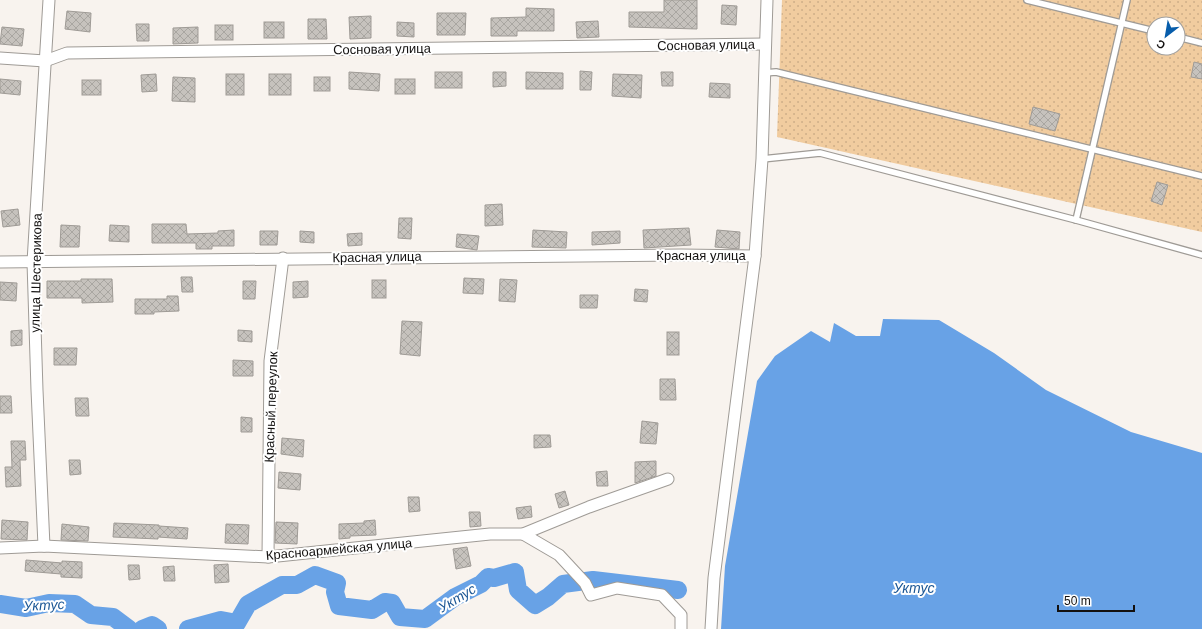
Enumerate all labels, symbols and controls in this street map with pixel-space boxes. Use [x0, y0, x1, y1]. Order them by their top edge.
north arrow [1146, 16, 1186, 56]
street label: Сосновая улица [657, 37, 756, 53]
text: С [1154, 37, 1167, 52]
street label: Сосновая улица [333, 41, 432, 57]
street label: улица Шестерикова [27, 212, 45, 333]
street label: Красная улица [656, 248, 746, 263]
street label: Красная улица [332, 249, 423, 265]
street label: Красный переулок [262, 351, 280, 463]
street label: Красноармейская улица [265, 535, 414, 563]
water label: Уктус [893, 580, 934, 596]
water label: Уктус [434, 581, 479, 616]
scale bar [1058, 587, 1134, 613]
text: 50 m [1064, 594, 1091, 608]
water label: Уктус [22, 596, 65, 614]

